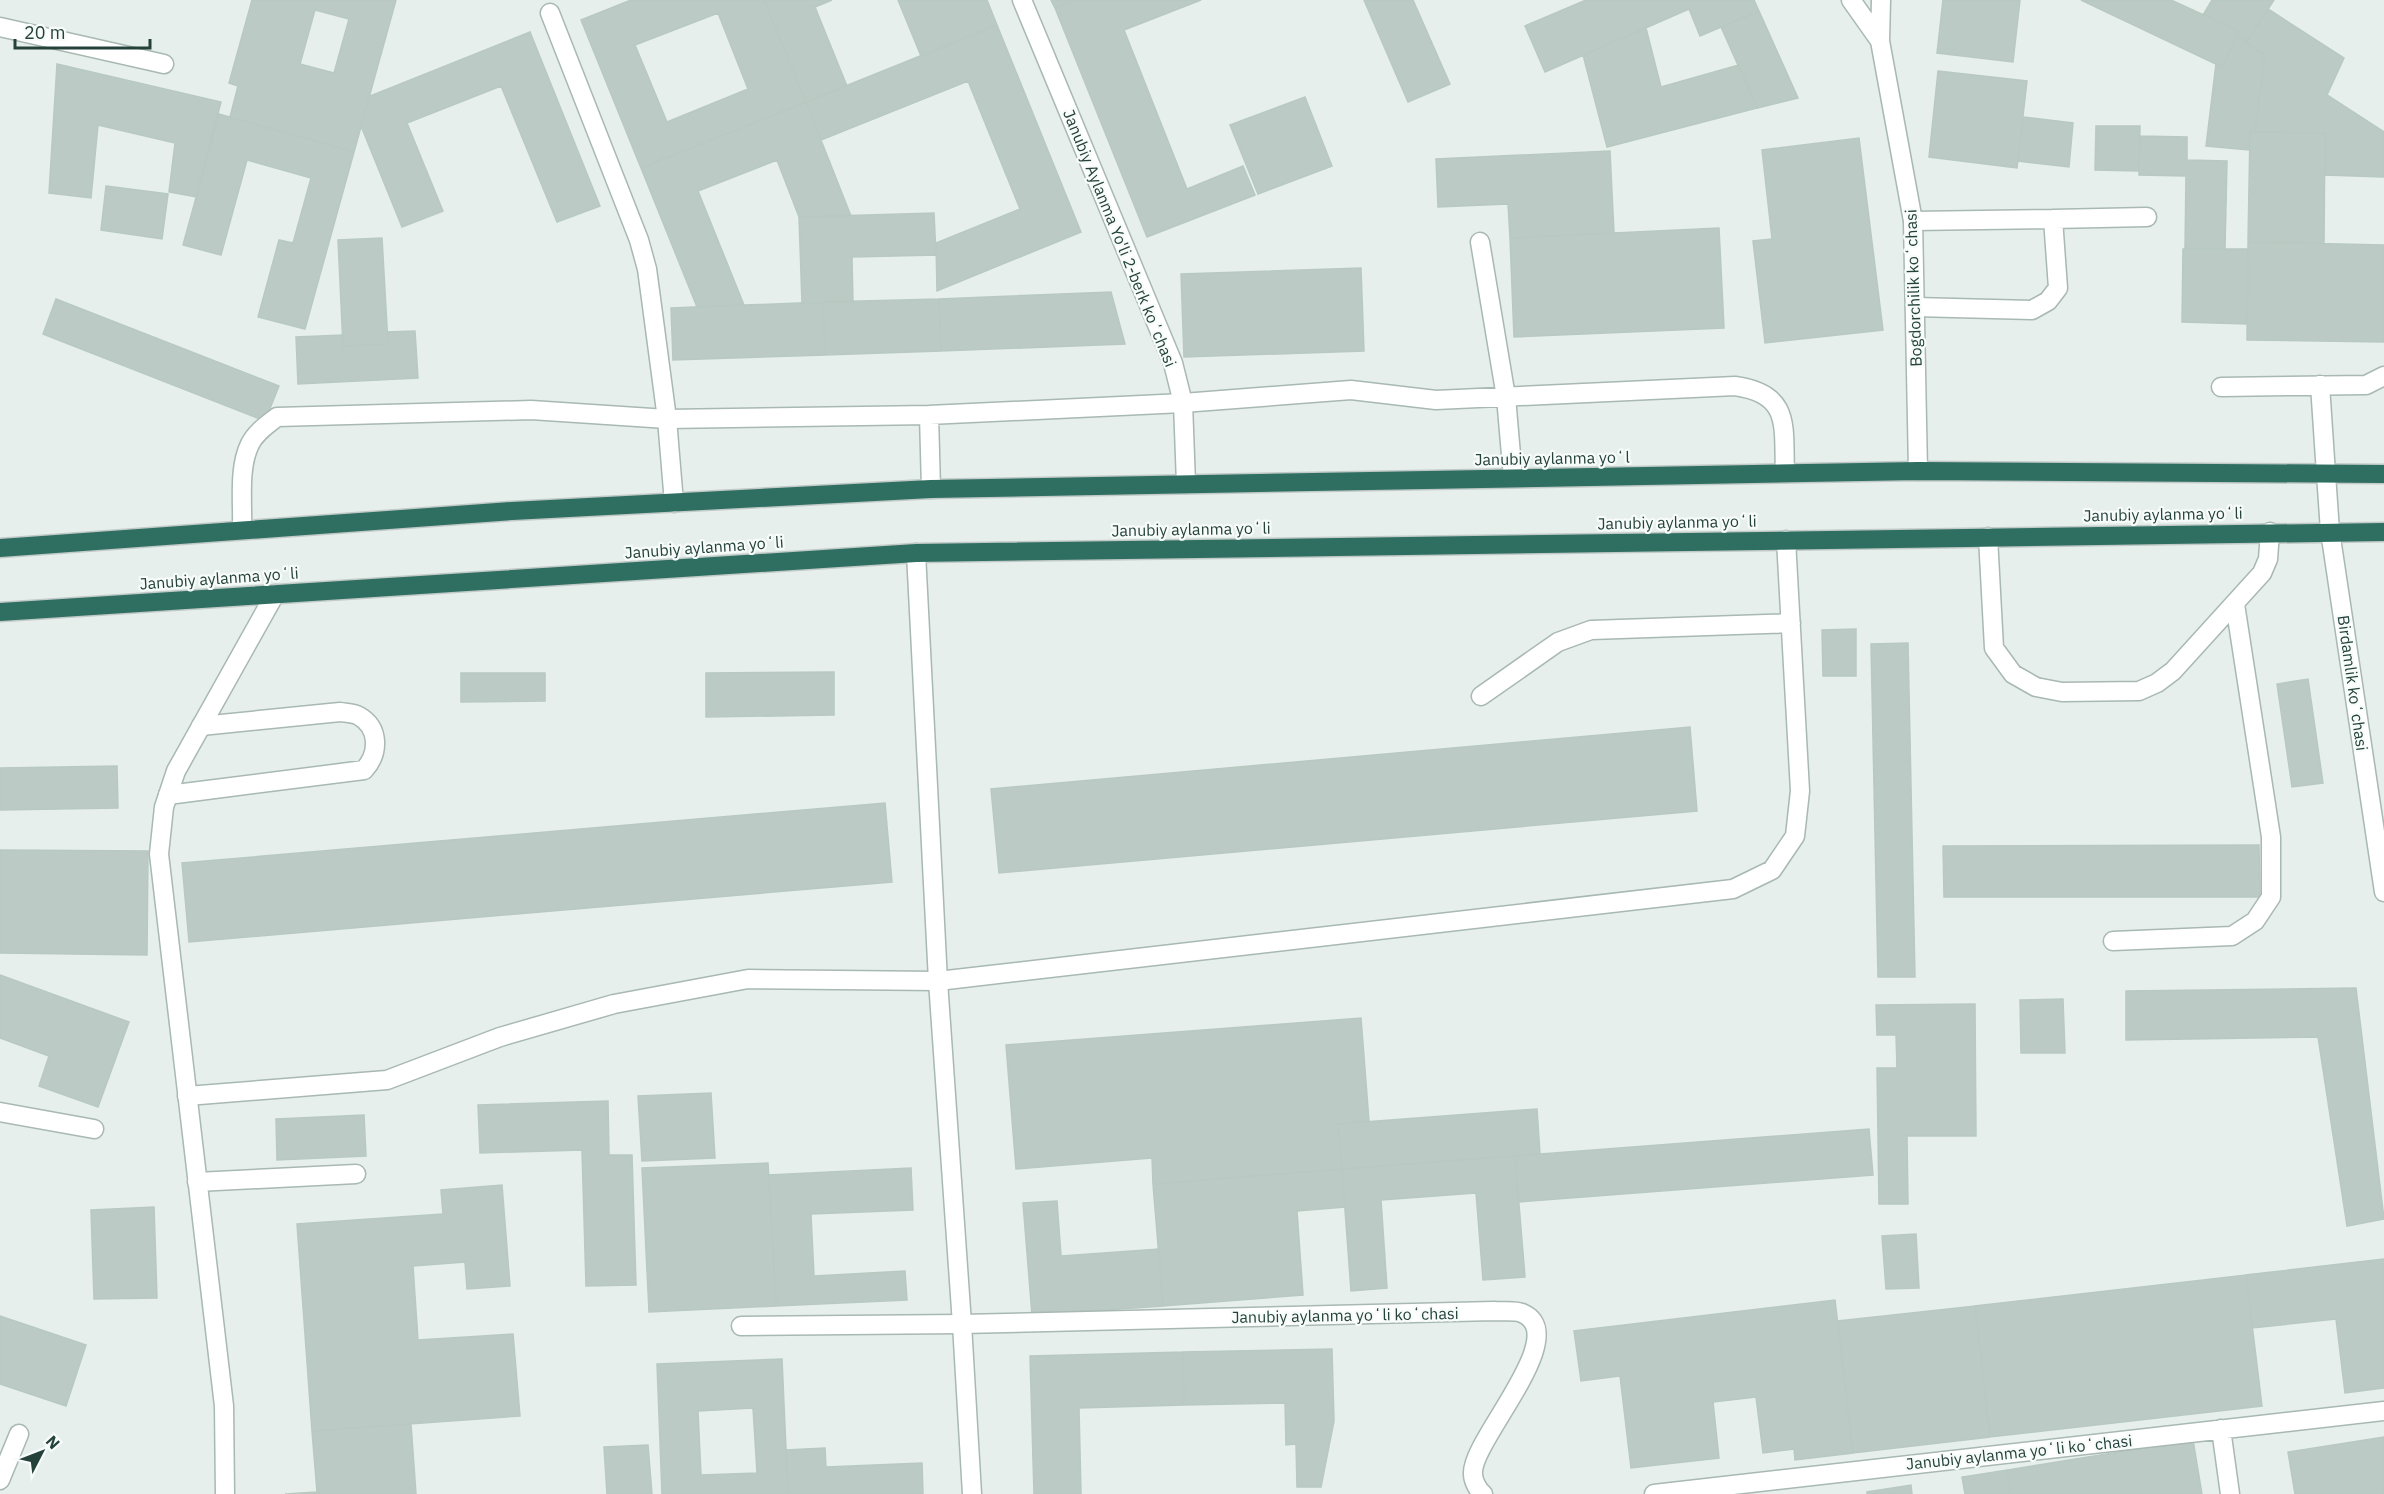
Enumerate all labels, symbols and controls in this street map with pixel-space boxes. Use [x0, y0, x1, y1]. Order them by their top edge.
scale bar [15, 12, 150, 50]
text: 20 m [24, 21, 66, 44]
street label: Janubiy Аylanma Yo'li 2-berk koʼchasi [1059, 106, 1181, 370]
street label: Bogdorchilik koʻchasi [1900, 209, 1926, 367]
street label: Janubiy aylanma yoʻl [1474, 447, 1630, 469]
street label: Janubiy aylanma yoʻli [2083, 503, 2243, 525]
street label: Janubiy aylanma yoʻli [1597, 511, 1757, 533]
street label: Janubiy aylanma yoʻli [1111, 518, 1271, 540]
street label: Janubiy aylanma yoʻli [624, 531, 784, 563]
street label: Janubiy aylanma yoʻli [139, 562, 299, 594]
street label: Birdamlik koʻchasi [2334, 614, 2372, 752]
street label: Janubiy aylanma yoʻli koʻchasi [1231, 1303, 1459, 1327]
north arrow [12, 1422, 72, 1482]
street label: Janubiy aylanma yoʻli koʻchasi [1905, 1430, 2133, 1474]
text: N [42, 1431, 64, 1453]

